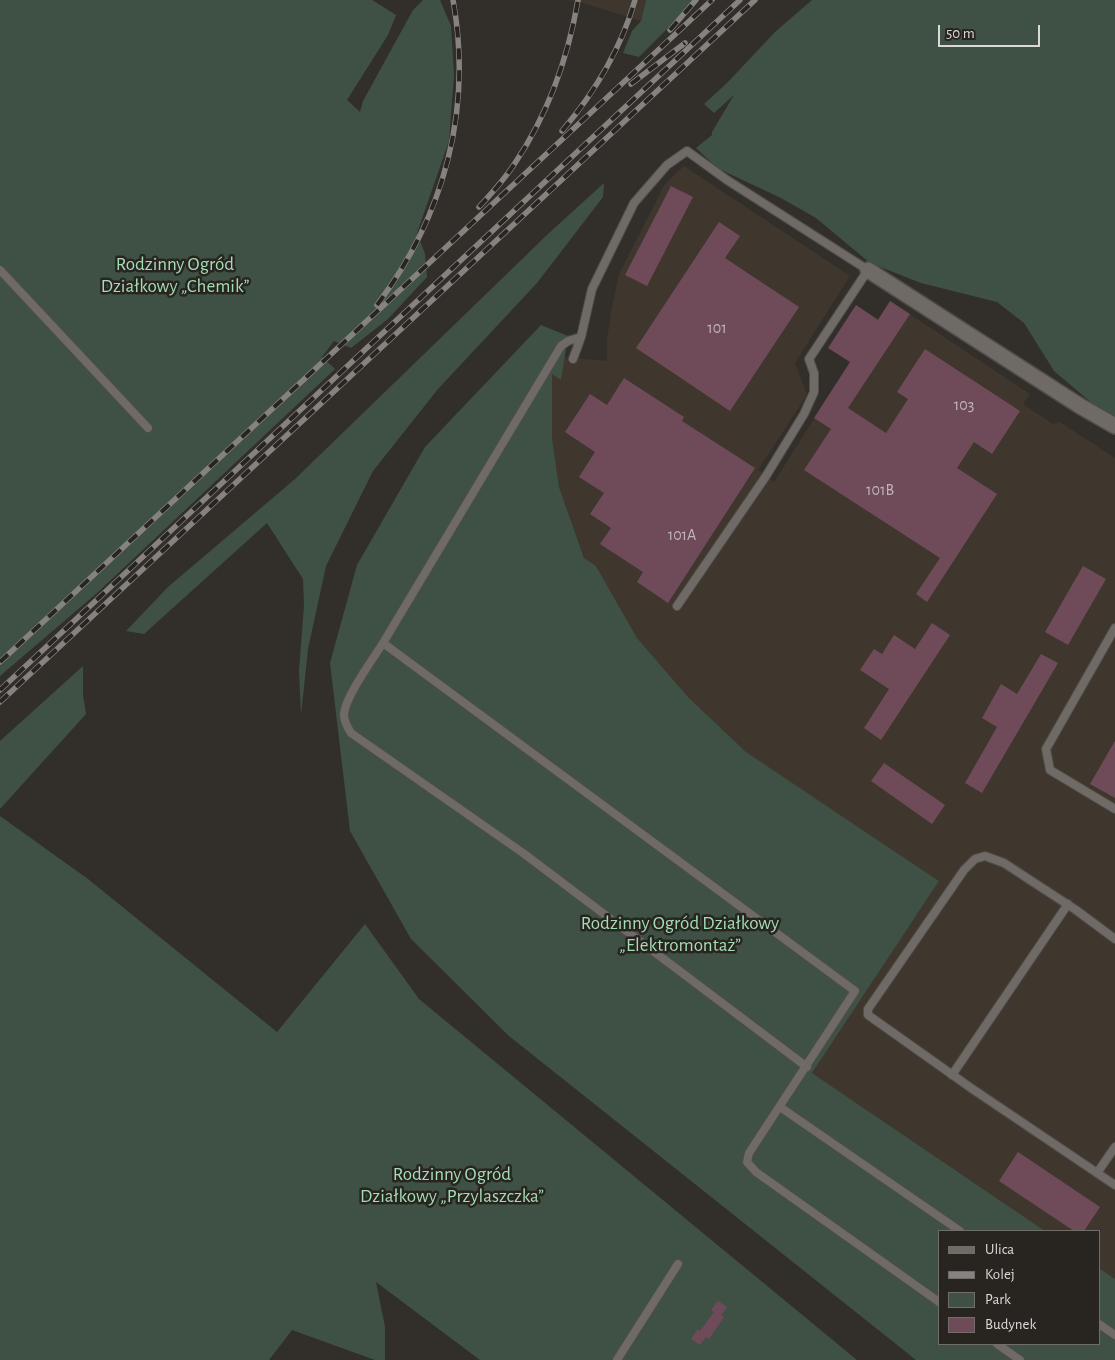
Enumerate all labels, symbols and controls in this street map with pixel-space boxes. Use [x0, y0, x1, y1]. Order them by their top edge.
scale bar [940, 15, 1042, 47]
text: 50 m [946, 26, 975, 41]
park label: Rodzinny Ogród Działkowy „Chemik” [101, 253, 249, 297]
house number: 101 [707, 318, 727, 338]
house number: 103 [954, 395, 974, 415]
house number: 101B [866, 480, 894, 500]
house number: 101A [668, 525, 696, 545]
park label: Rodzinny Ogród Działkowy „Elektromontaż” [581, 912, 779, 956]
park label: Rodzinny Ogród Działkowy „Przylaszczka” [360, 1163, 544, 1207]
legend [938, 1230, 1100, 1345]
text: Ulica [985, 1242, 1014, 1257]
text: Kolej [985, 1267, 1015, 1282]
text: Park [985, 1292, 1011, 1307]
text: Budynek [985, 1317, 1036, 1332]

